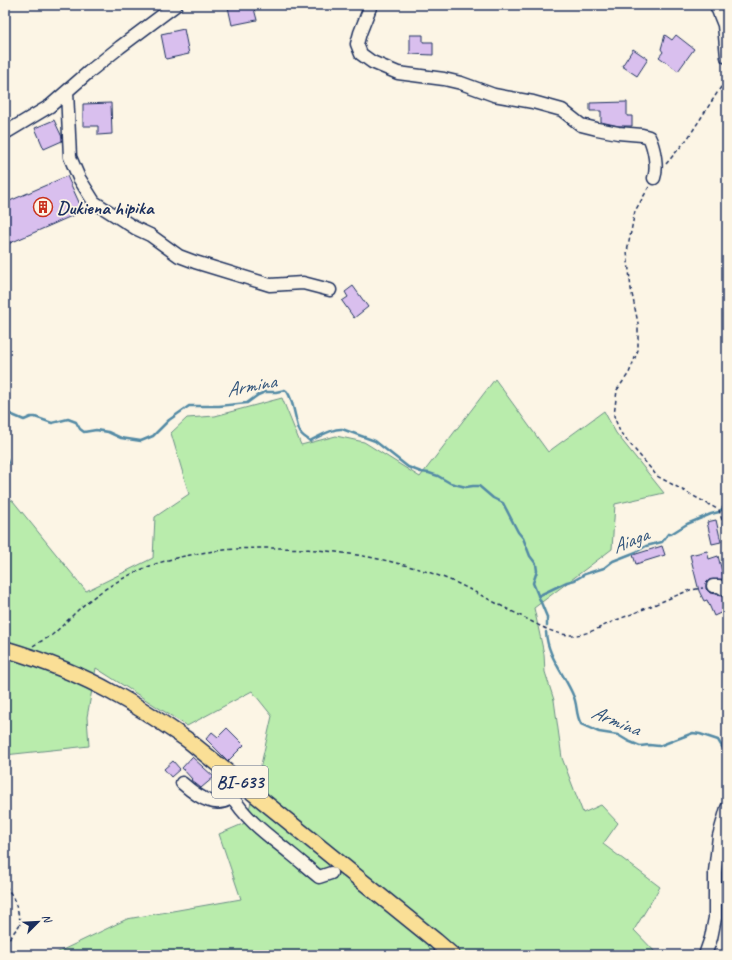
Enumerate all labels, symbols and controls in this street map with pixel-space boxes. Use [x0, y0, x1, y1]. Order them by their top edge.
building icon: Dukiena hipika [32, 196, 54, 218]
place label: Dukiena hipika [57, 196, 155, 220]
water label: Armina [224, 368, 280, 403]
water label: Aiaga [608, 521, 655, 559]
water label: Armina [588, 699, 646, 742]
road number: BI-633 [212, 766, 268, 798]
north arrow [18, 902, 58, 942]
text: N [39, 912, 56, 926]

